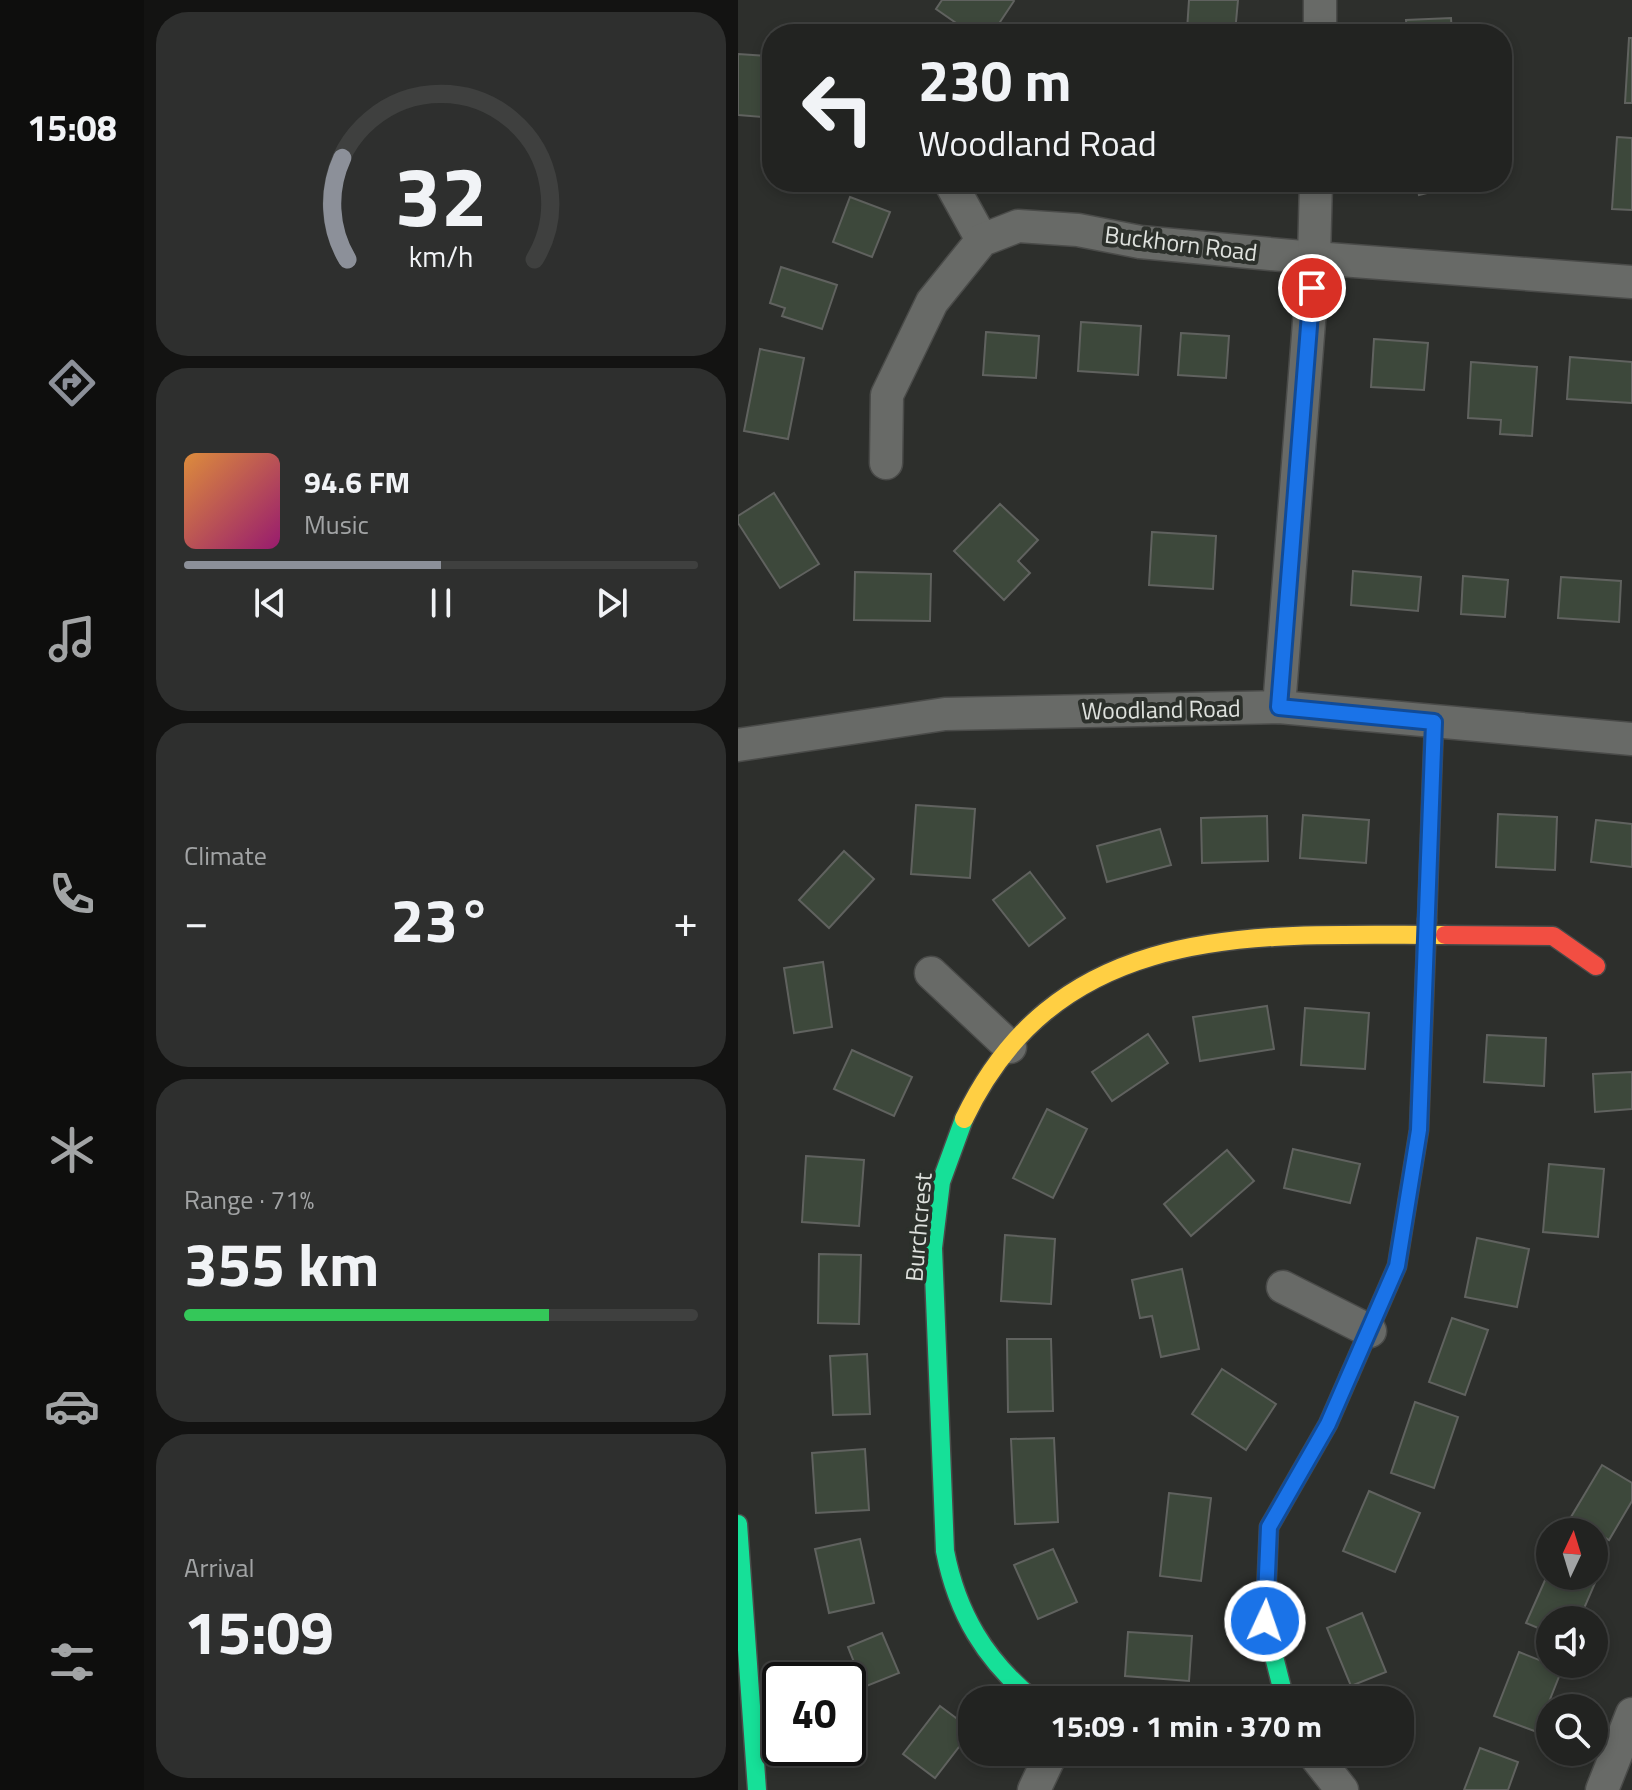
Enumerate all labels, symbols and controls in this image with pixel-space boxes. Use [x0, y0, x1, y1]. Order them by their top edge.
text: 230 m [918, 38, 1071, 123]
icon: left [786, 56, 890, 160]
text: 15:08 [27, 100, 117, 155]
text: Woodland Road [918, 115, 1157, 170]
text: 32 [394, 131, 488, 257]
street label: Buckhorn Road [1103, 216, 1259, 270]
text: km/h [409, 235, 473, 278]
pin [1278, 254, 1346, 322]
icon: arrive [1290, 266, 1334, 310]
icon: directions [44, 355, 100, 411]
text: 94.6 FM [304, 459, 410, 505]
text: Music [304, 505, 369, 544]
icon: previous [248, 581, 292, 625]
icon: pause [419, 581, 463, 625]
icon: next [590, 581, 634, 625]
icon: music [44, 611, 100, 667]
street label: Woodland Road [1081, 690, 1241, 728]
text: Climate [184, 836, 267, 875]
icon: phone [44, 866, 100, 922]
text: 23° [391, 874, 491, 965]
text: − [184, 887, 209, 954]
text: + [673, 887, 698, 954]
icon: climate [44, 1122, 100, 1178]
street label: Burchcrest [895, 1170, 941, 1283]
text: Range · 71% [184, 1180, 314, 1219]
text: 355 km [184, 1218, 379, 1309]
icon: car [44, 1378, 100, 1434]
north arrow [1536, 1518, 1608, 1590]
map controls [1536, 1518, 1608, 1766]
text: Arrival [184, 1548, 255, 1587]
position arrow [1223, 1579, 1307, 1663]
text: 15:09 [184, 1586, 334, 1677]
button: sound [1536, 1606, 1608, 1678]
icon: filters [44, 1634, 100, 1690]
speed limit sign: 40 [762, 1662, 866, 1766]
button: search [1536, 1694, 1608, 1766]
text: 15:09 · 1 min · 370 m [1050, 1703, 1322, 1749]

